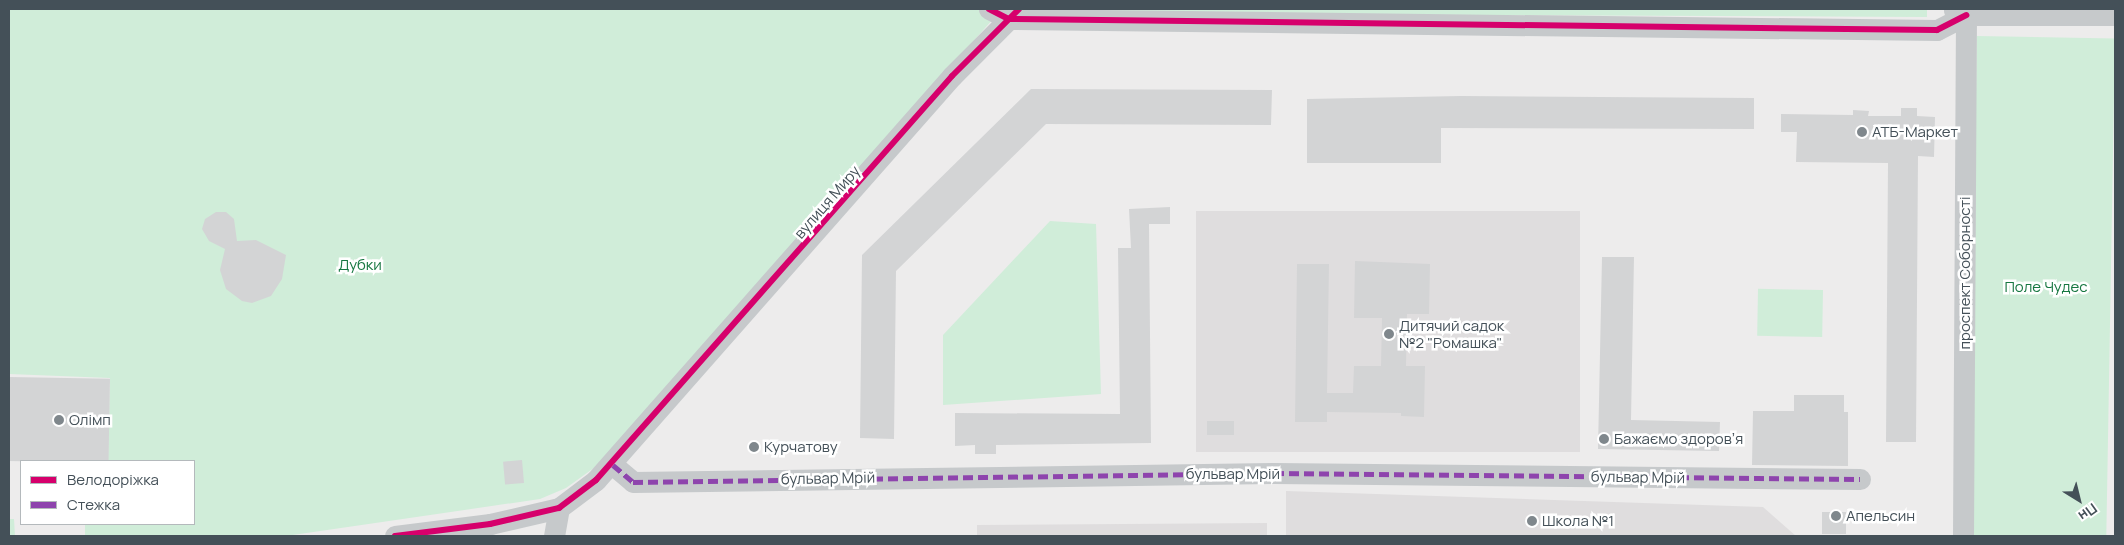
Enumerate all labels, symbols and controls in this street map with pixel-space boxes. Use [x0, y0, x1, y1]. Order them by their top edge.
place label: АТБ-Маркет [1872, 123, 1958, 141]
marker: АТБ-Маркет [1856, 126, 1868, 138]
street label: вулиця Миру [790, 162, 864, 242]
street label: проспект Соборності [1956, 197, 1974, 349]
park label: Дубки [338, 256, 382, 274]
park label: Поле Чудес [2004, 278, 2088, 296]
place label: Дитячий садок №2 "Ромашка" [1399, 316, 1504, 351]
marker: Дитячий садок №2 "Ромашка" [1383, 328, 1395, 340]
place label: Олімп [69, 411, 111, 429]
marker: Олімп [53, 414, 65, 426]
place label: Бажаємо здоровʼя [1614, 430, 1743, 448]
marker: Бажаємо здоровʼя [1598, 433, 1610, 445]
place label: Курчатову [764, 438, 838, 456]
marker: Курчатову [748, 441, 760, 453]
legend [20, 460, 195, 525]
street label: бульвар Мрій [1186, 465, 1280, 483]
street label: бульвар Мрій [1591, 467, 1685, 487]
street label: бульвар Мрій [781, 468, 875, 488]
text: Велодоріжка [67, 469, 159, 490]
north arrow [2054, 475, 2104, 525]
text: Стежка [67, 494, 120, 515]
text: Пн [2075, 499, 2101, 526]
place label: Апельсин [1846, 507, 1915, 525]
marker: Апельсин [1830, 510, 1842, 522]
place label: Школа №1 [1542, 512, 1614, 530]
marker: Школа №1 [1526, 515, 1538, 527]

